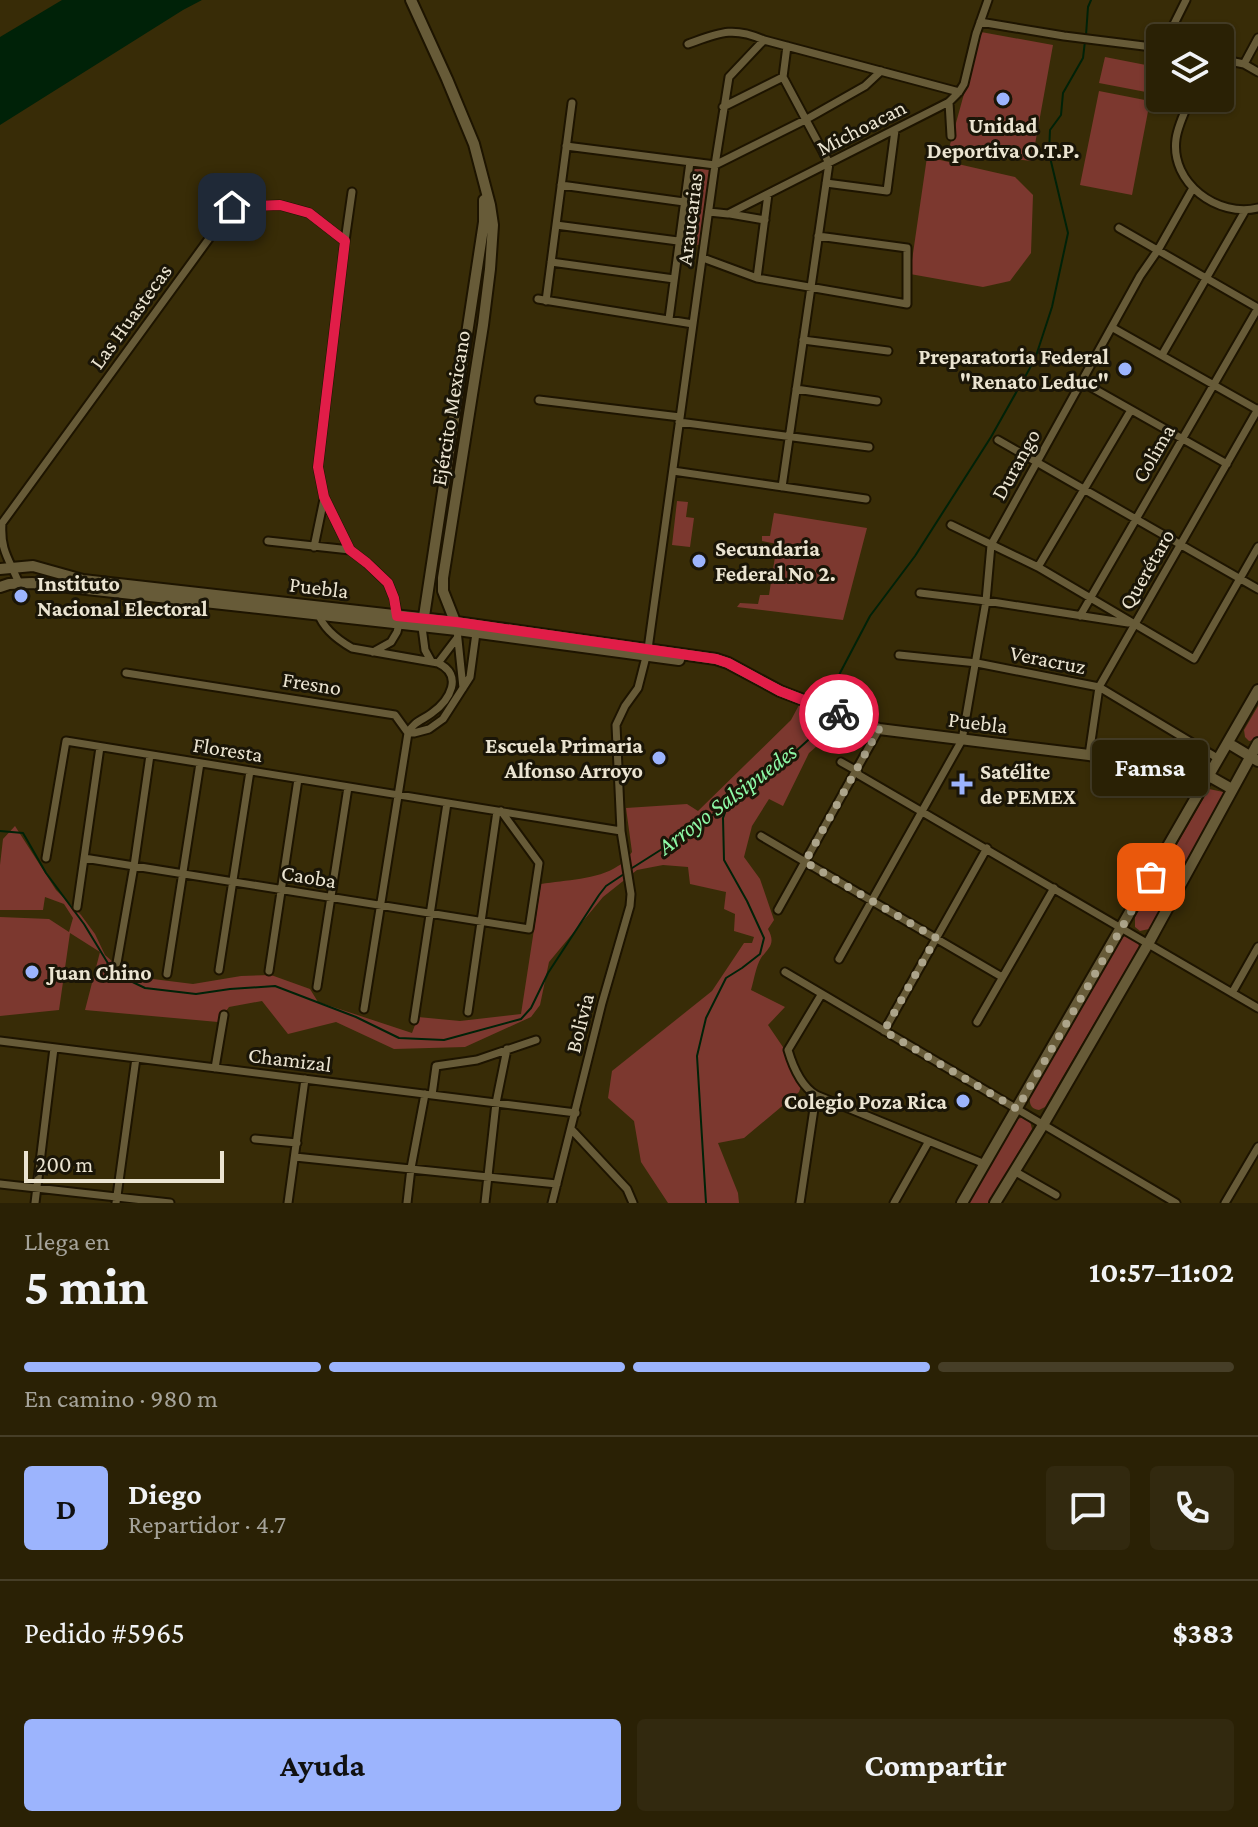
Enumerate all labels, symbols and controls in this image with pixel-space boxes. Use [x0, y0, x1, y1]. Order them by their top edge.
map controls [1146, 24, 1234, 112]
button: layers [1146, 24, 1234, 112]
marker: Unidad Deportiva O.T.P. [994, 90, 1012, 108]
street label: Michoacan [812, 94, 910, 161]
place label: Unidad Deportiva O.T.P. [926, 113, 1080, 163]
street label: Araucarias [671, 171, 708, 267]
pin [198, 173, 266, 241]
icon: home [210, 185, 254, 229]
street label: Las Huastecas [84, 259, 177, 374]
street label: Ejército Mexicano [426, 328, 475, 488]
place label: Preparatoria Federal "Renato Leduc" [918, 344, 1110, 394]
marker: Preparatoria Federal "Renato Leduc" [1116, 360, 1134, 378]
street label: Colima [1127, 420, 1180, 487]
street label: Durango [986, 424, 1045, 504]
street label: Querétaro [1113, 525, 1179, 614]
place label: Secundaria Federal No 2. [715, 536, 836, 586]
marker: Secundaria Federal No 2. [690, 552, 708, 570]
place label: Instituto Nacional Electoral [37, 571, 208, 621]
street label: Puebla [288, 571, 350, 604]
marker: Instituto Nacional Electoral [12, 587, 30, 605]
street label: Veracruz [1008, 640, 1088, 679]
street label: Fresno [281, 667, 343, 700]
courier [799, 674, 879, 754]
icon: bike [817, 692, 861, 736]
street label: Puebla [947, 706, 1009, 739]
street label: Floresta [191, 732, 265, 767]
place label: Escuela Primaria Alfonso Arroyo [485, 733, 643, 783]
water label: Arroyo Salsipuedes [651, 737, 802, 860]
callout: Famsa [1093, 741, 1209, 797]
marker: Escuela Primaria Alfonso Arroyo [650, 749, 668, 767]
text: Famsa [1115, 753, 1185, 782]
place label: Satélite de PEMEX [980, 759, 1077, 809]
marker: Satélite de PEMEX [951, 773, 973, 795]
pin [1117, 843, 1185, 911]
icon: bag [1129, 855, 1173, 899]
street label: Caoba [280, 860, 338, 893]
place label: Juan Chino [46, 960, 152, 985]
marker: Juan Chino [23, 963, 41, 981]
street label: Bolivia [560, 991, 599, 1056]
street label: Chamizal [247, 1042, 333, 1077]
place label: Colegio Poza Rica [784, 1089, 947, 1114]
marker: Colegio Poza Rica [954, 1092, 972, 1110]
scale bar [24, 1147, 224, 1183]
text: 200 m [36, 1152, 93, 1177]
text: Llega en [24, 1227, 110, 1256]
text: 10:57–11:02 [1089, 1255, 1234, 1288]
text: 5 min [24, 1257, 148, 1315]
text: En camino · 980 m [24, 1384, 218, 1413]
button: chat [1046, 1466, 1130, 1550]
button: phone [1150, 1466, 1234, 1550]
text: Diego [128, 1477, 202, 1510]
text: D [56, 1492, 76, 1525]
text: Repartidor · 4.7 [128, 1510, 286, 1539]
text: Pedido #5965 [24, 1616, 185, 1649]
text: $383 [1172, 1616, 1234, 1649]
button: Ayuda [24, 1719, 621, 1811]
button: Compartir [637, 1719, 1234, 1811]

